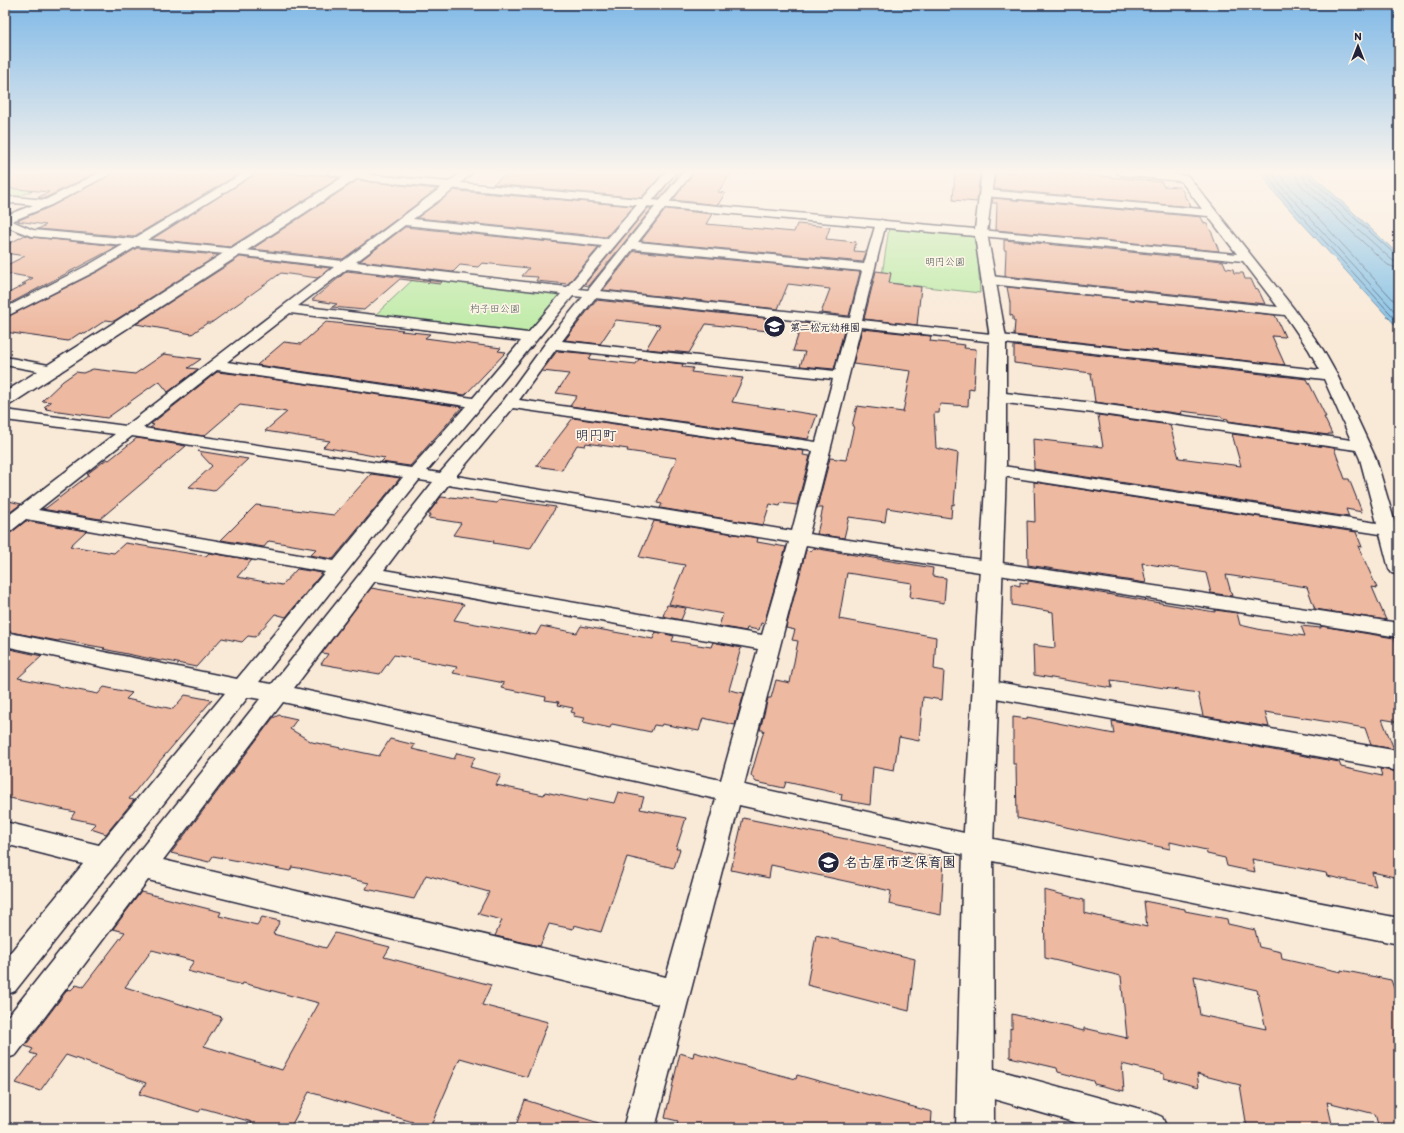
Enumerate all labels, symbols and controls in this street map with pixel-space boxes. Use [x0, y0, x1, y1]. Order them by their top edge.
north arrow [1338, 26, 1378, 66]
text: N [1354, 30, 1362, 43]
park label: 明円公園 [925, 255, 965, 268]
park label: 杓子田公園 [470, 302, 520, 315]
school or university icon: 第二松元幼稚園 [761, 314, 787, 340]
place label: 第二松元幼稚園 [790, 321, 860, 334]
district label: 明円町 [575, 427, 617, 444]
school or university icon: 名古屋市芝保育園 [815, 849, 841, 875]
place label: 名古屋市芝保育園 [844, 854, 956, 871]

